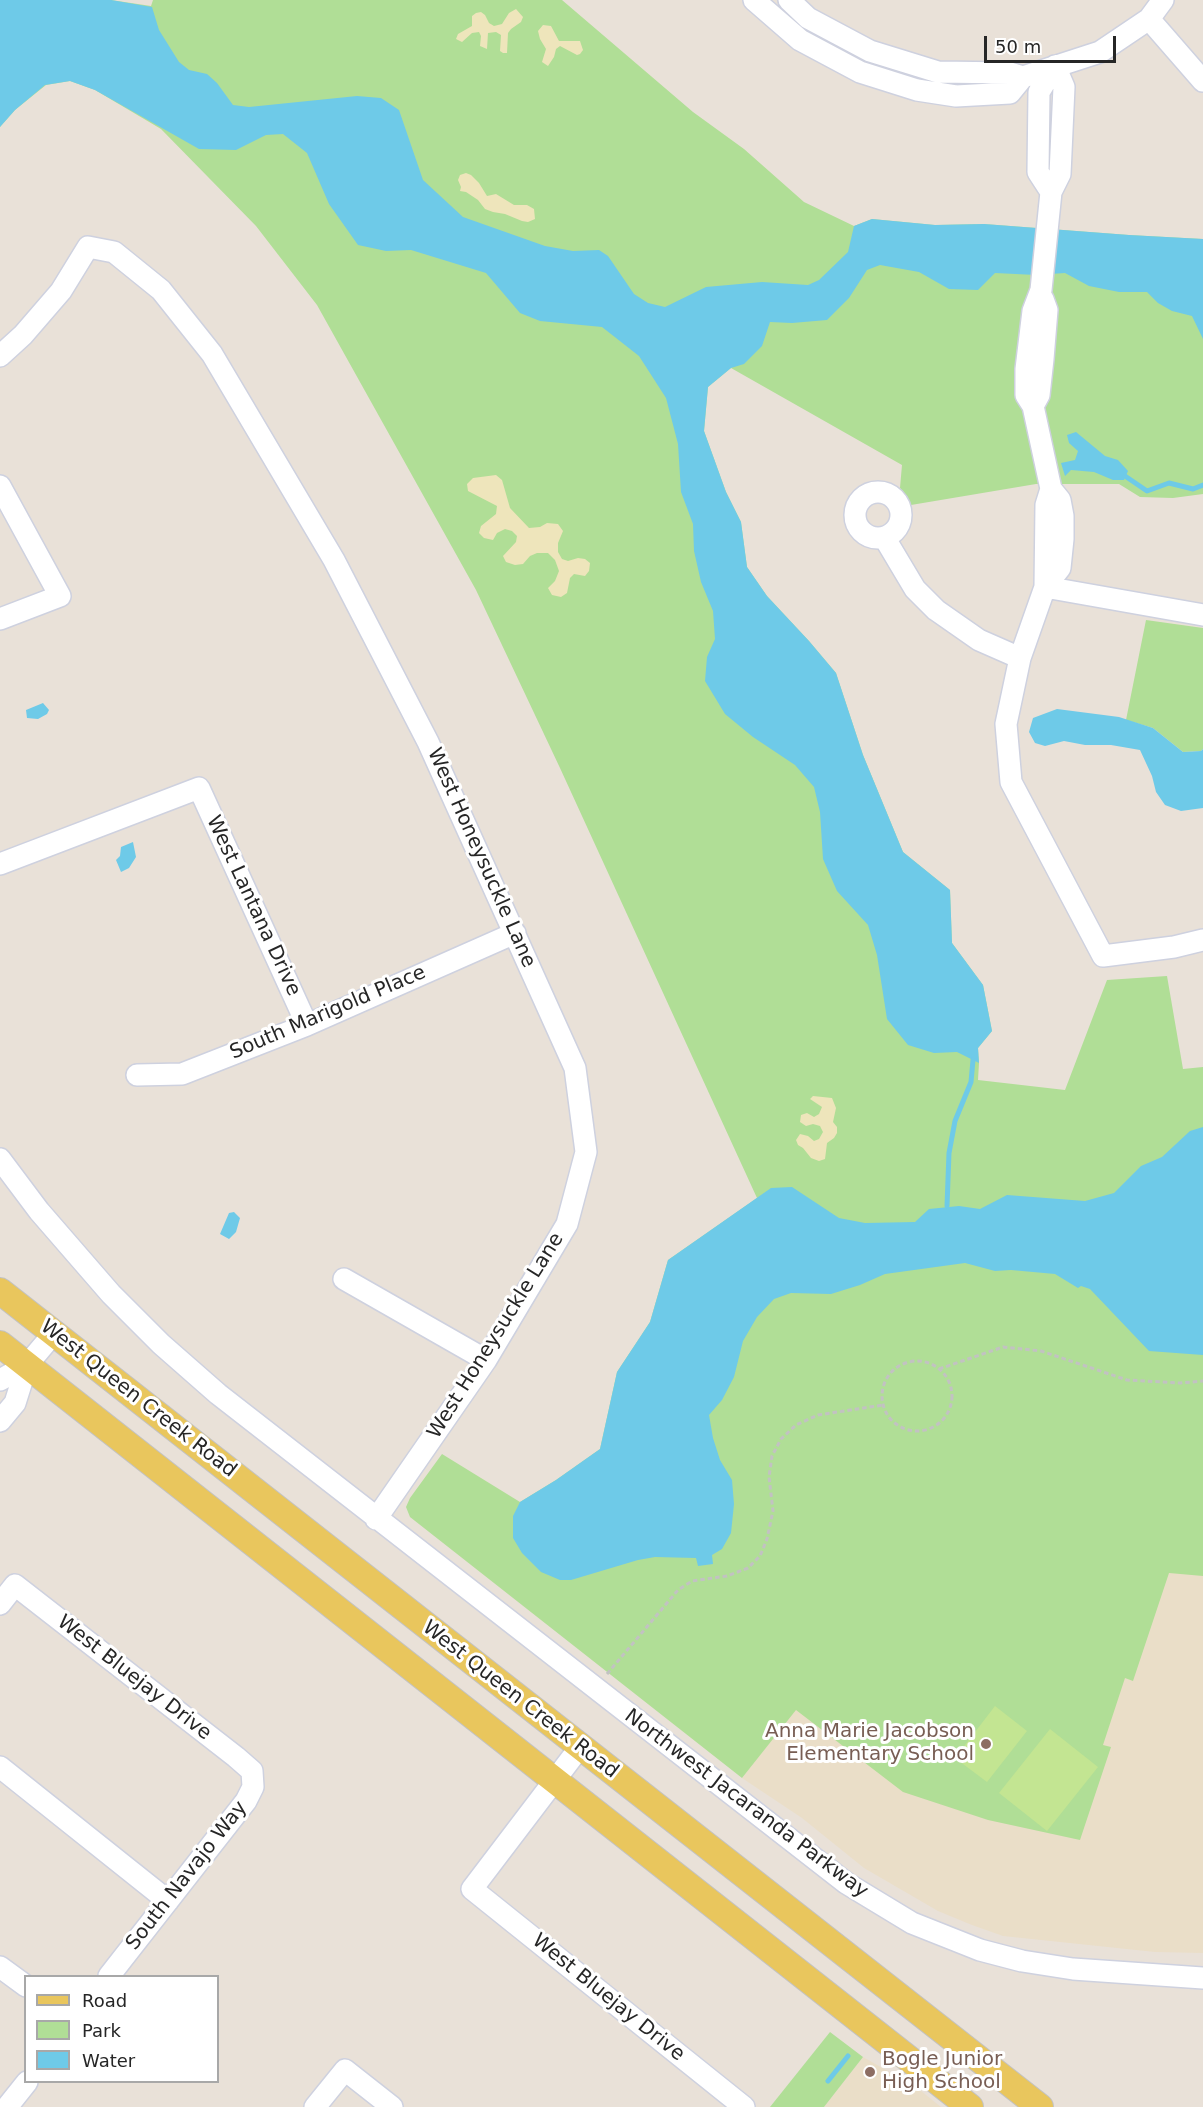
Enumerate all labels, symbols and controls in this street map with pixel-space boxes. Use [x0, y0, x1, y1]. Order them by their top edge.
scale bar [987, 24, 1119, 62]
text: 50 m [995, 36, 1041, 57]
street label: West Honeysuckle Lane [422, 744, 540, 972]
street label: West Lantana Drive [201, 812, 305, 1000]
street label: South Marigold Place [226, 961, 430, 1065]
street label: West Honeysuckle Lane [423, 1229, 569, 1443]
street label: West Queen Creek Road [35, 1315, 241, 1483]
street label: West Bluejay Drive [52, 1610, 216, 1746]
street label: West Queen Creek Road [417, 1616, 623, 1784]
street label: Northwest Jacaranda Parkway [619, 1705, 873, 1903]
place label: Anna Marie Jacobson Elementary School [765, 1720, 974, 1767]
marker: Anna Marie Jacobson Elementary School [979, 1737, 993, 1751]
street label: South Navajo Way [121, 1797, 253, 1955]
street label: West Bluejay Drive [527, 1929, 689, 2067]
legend [24, 1975, 219, 2083]
text: Road [82, 1990, 127, 2011]
text: Park [82, 2020, 121, 2041]
place label: Bogle Junior High School [882, 2048, 1002, 2095]
text: Water [82, 2050, 135, 2071]
marker: Bogle Junior High School [863, 2065, 877, 2079]

